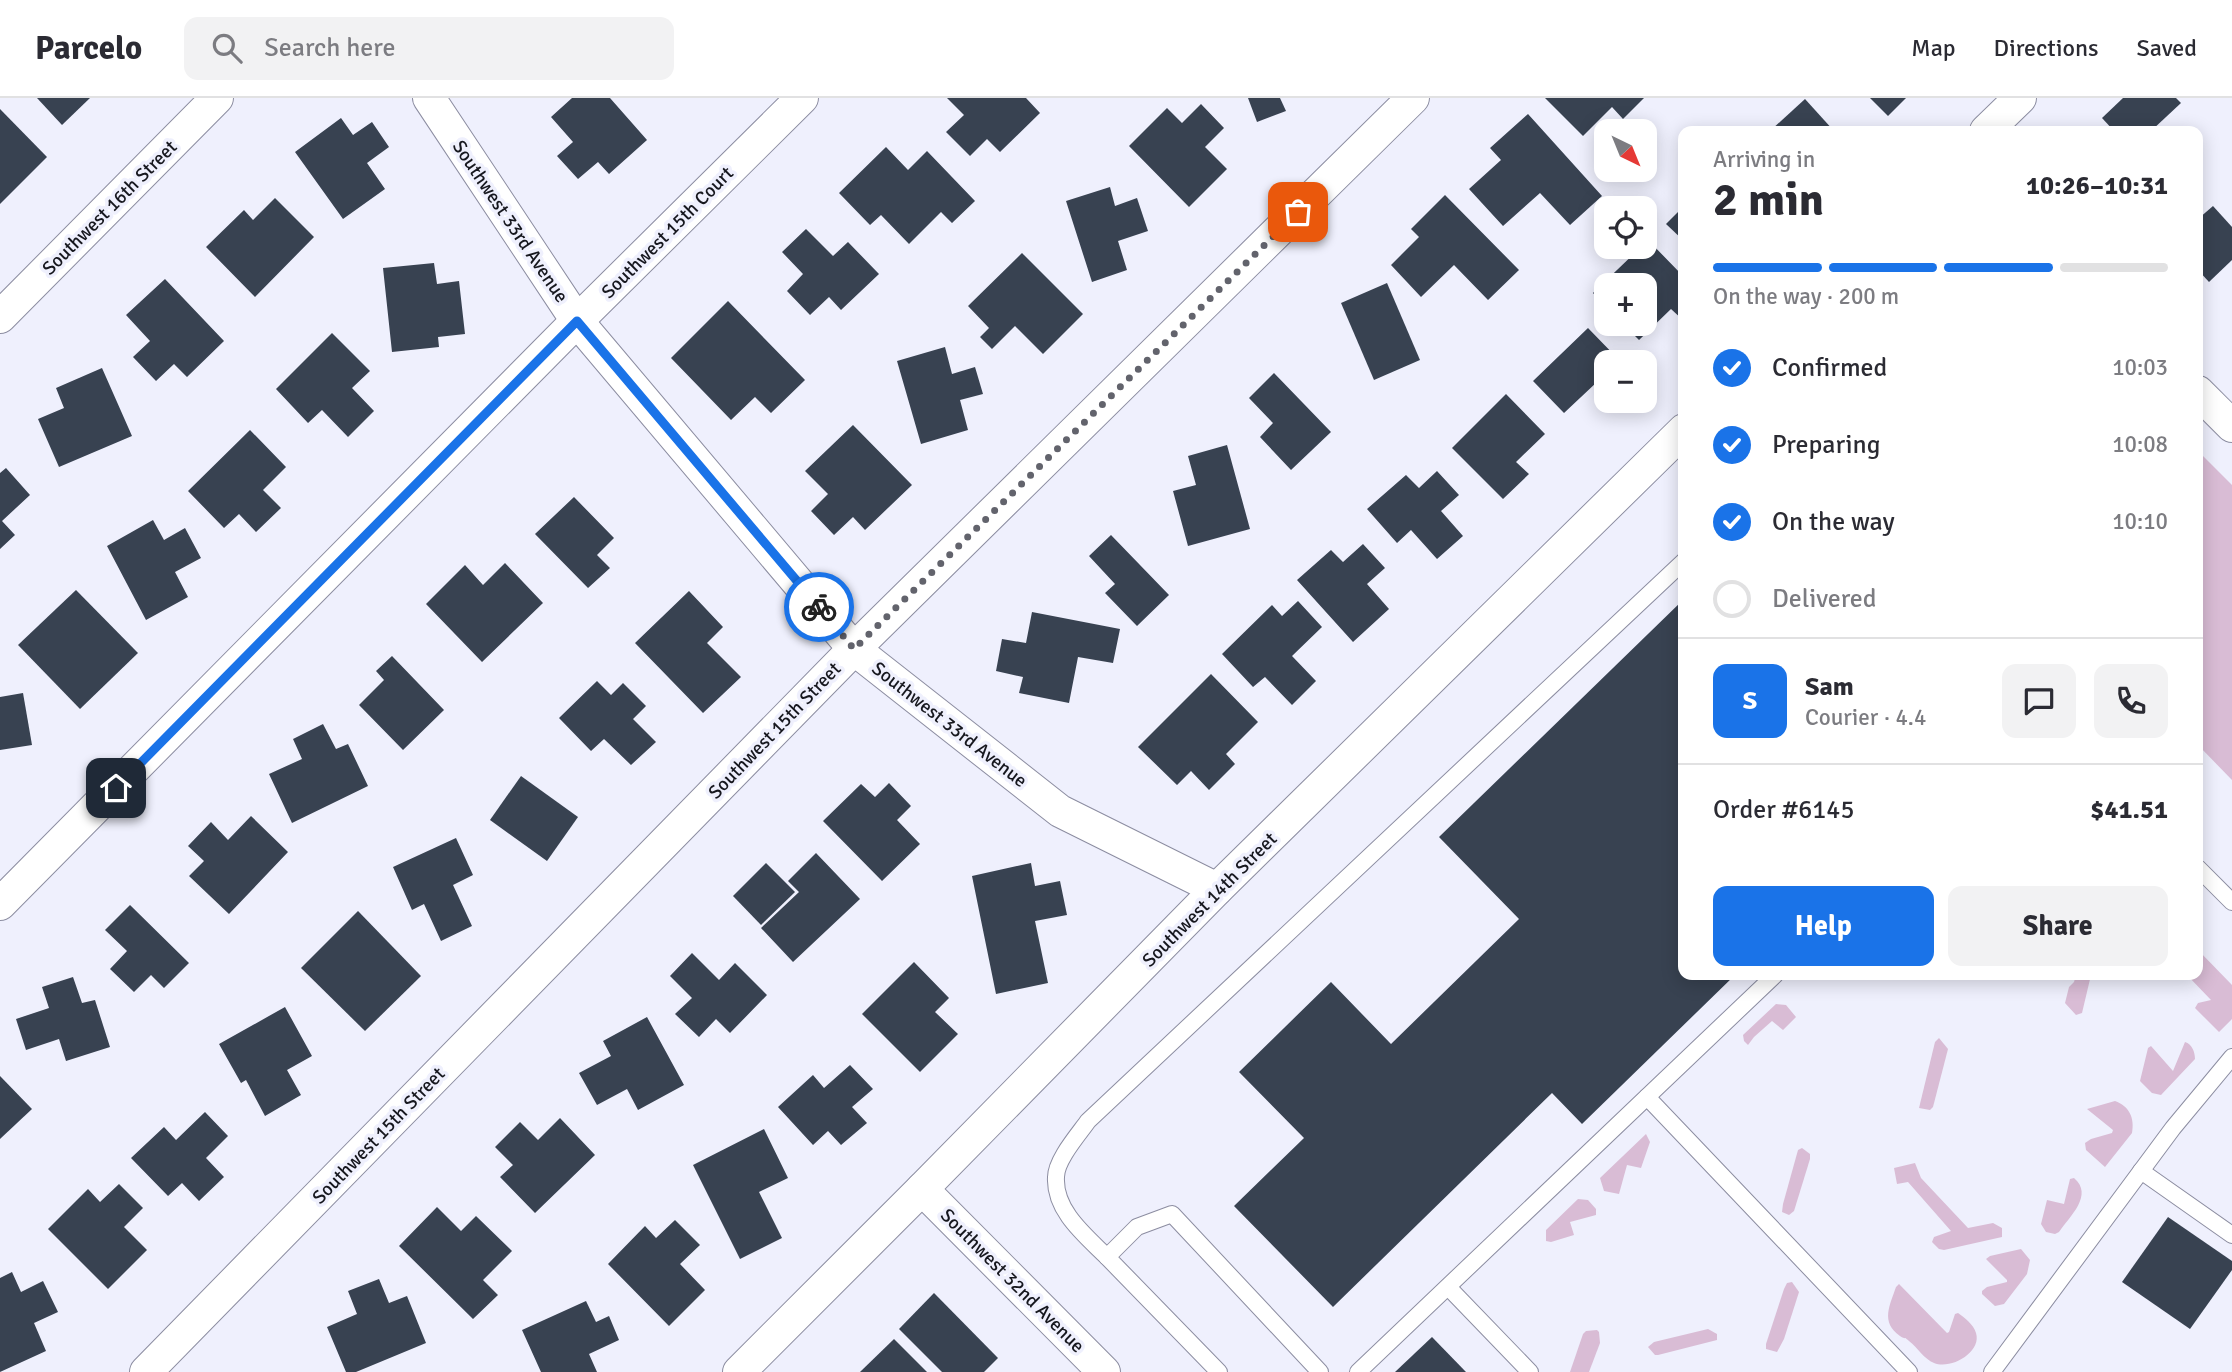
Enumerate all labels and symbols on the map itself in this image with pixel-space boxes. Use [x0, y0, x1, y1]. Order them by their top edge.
north arrow [1594, 119, 1657, 182]
street label: Southwest 16th Street [37, 135, 182, 280]
street label: Southwest 33rd Avenue [447, 136, 573, 307]
street label: Southwest 15th Court [597, 161, 739, 304]
pin [1268, 182, 1328, 242]
courier [784, 572, 854, 642]
street label: Southwest 15th Street [703, 657, 846, 804]
street label: Southwest 33rd Avenue [867, 657, 1032, 793]
pin [86, 758, 146, 818]
street label: Southwest 14th Street [1137, 827, 1282, 972]
street label: Southwest 15th Street [307, 1062, 450, 1209]
street label: Southwest 32nd Avenue [935, 1204, 1089, 1358]

